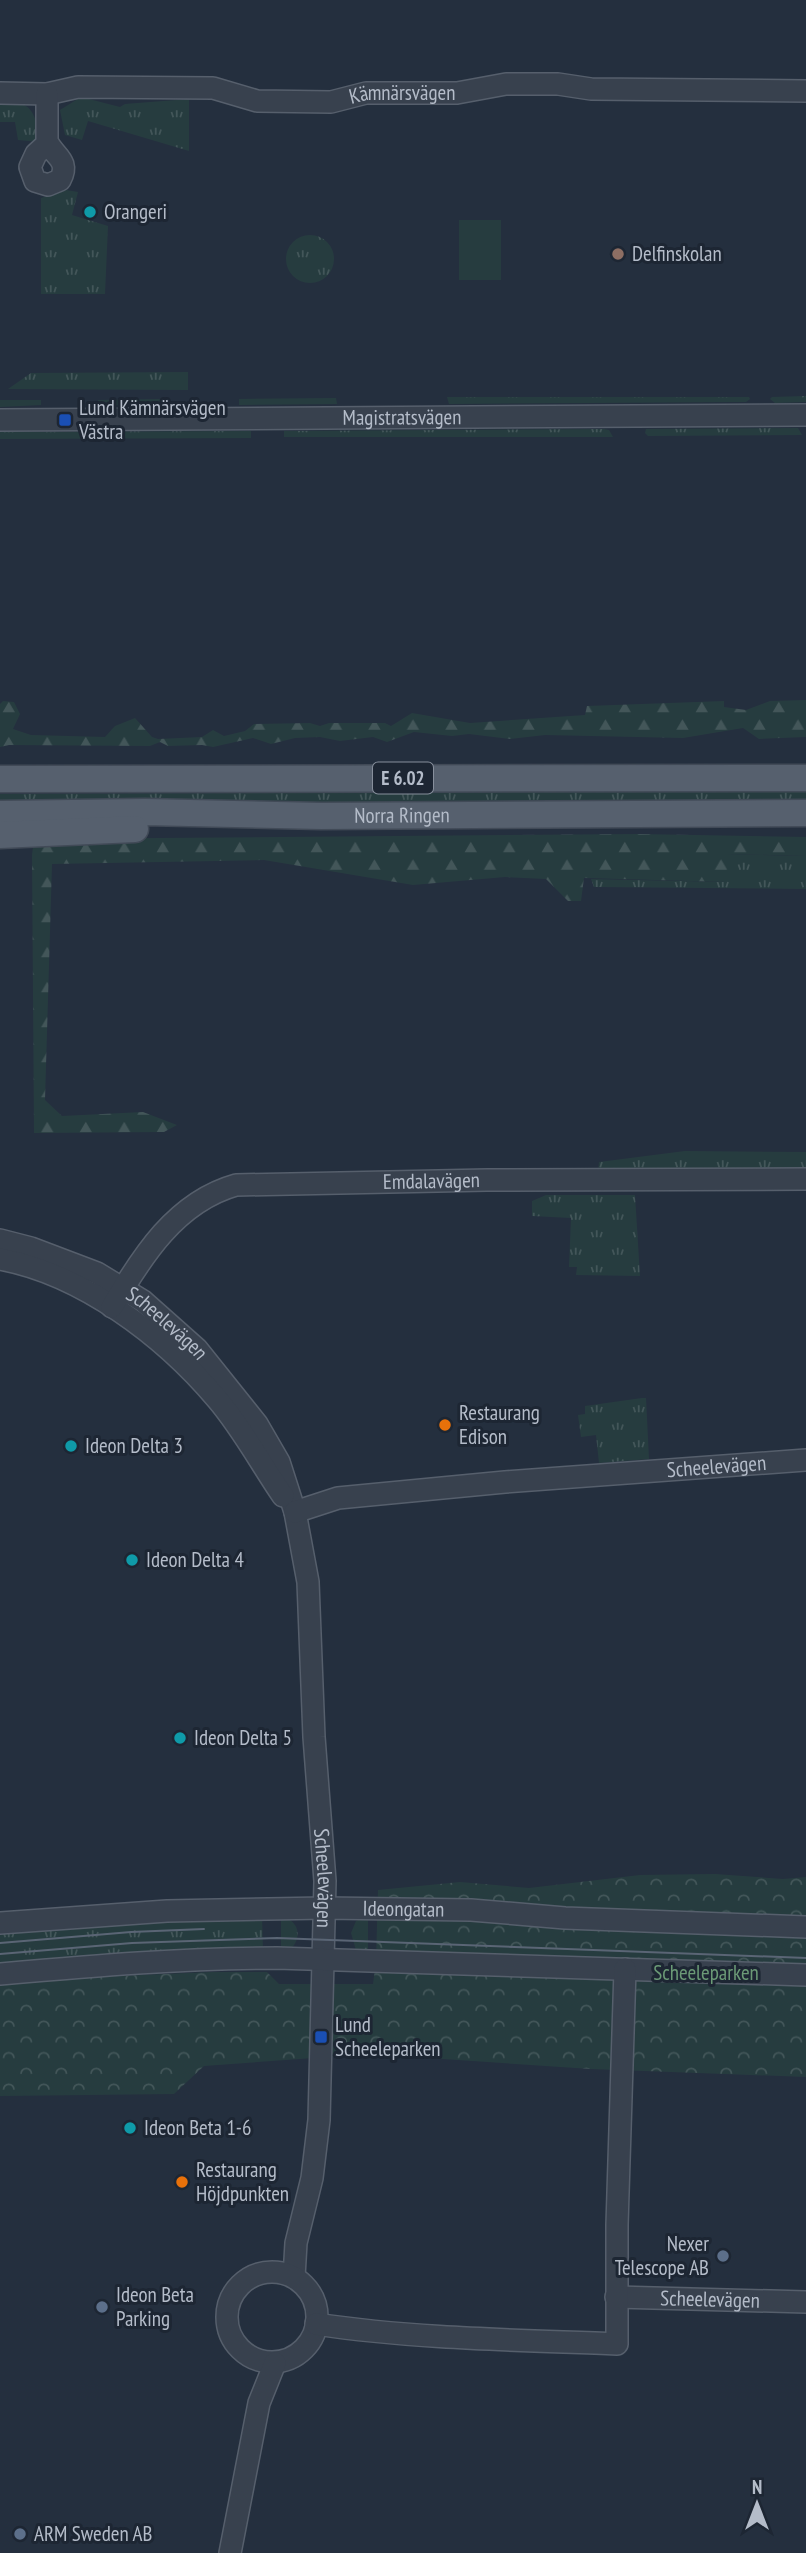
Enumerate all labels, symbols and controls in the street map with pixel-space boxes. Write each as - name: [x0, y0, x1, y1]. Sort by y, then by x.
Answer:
- street label: Kämnärsvägen: [346, 79, 455, 110]
- place label: Orangeri: [104, 198, 167, 225]
- marker: Orangeri: [82, 204, 98, 220]
- place label: Delfinskolan: [632, 240, 722, 267]
- marker: Delfinskolan: [610, 246, 626, 262]
- place label: Lund Kämnärsvägen Västra: [78, 394, 226, 445]
- street label: Magistratsvägen: [342, 403, 462, 431]
- marker: Lund Kämnärsvägen Västra: [57, 412, 73, 428]
- road number: E 6.02: [373, 762, 433, 793]
- street label: Norra Ringen: [354, 801, 450, 829]
- street label: Emdalavägen: [383, 1166, 480, 1195]
- street label: Scheelevägen: [121, 1280, 214, 1365]
- place label: Restaurang Edison: [459, 1399, 540, 1450]
- marker: Restaurang Edison: [437, 1417, 453, 1433]
- place label: Ideon Delta 3: [85, 1432, 183, 1459]
- marker: Ideon Delta 3: [63, 1438, 79, 1454]
- street label: Scheelevägen: [666, 1449, 767, 1483]
- place label: Ideon Delta 4: [146, 1546, 244, 1573]
- marker: Ideon Delta 4: [124, 1552, 140, 1568]
- place label: Ideon Delta 5: [194, 1724, 292, 1751]
- marker: Ideon Delta 5: [172, 1730, 188, 1746]
- street label: Scheelevägen: [308, 1827, 339, 1928]
- street label: Ideongatan: [362, 1895, 445, 1923]
- park label: Scheeleparken: [653, 1959, 759, 1986]
- place label: Lund Scheeleparken: [335, 2011, 441, 2062]
- marker: Lund Scheeleparken: [313, 2029, 329, 2045]
- place label: Ideon Beta 1-6: [144, 2114, 251, 2141]
- marker: Ideon Beta 1-6: [122, 2120, 138, 2136]
- place label: Restaurang Höjdpunkten: [196, 2156, 289, 2207]
- marker: Restaurang Höjdpunkten: [174, 2174, 190, 2190]
- place label: Nexer Telescope AB: [615, 2230, 709, 2281]
- marker: Nexer Telescope AB: [715, 2248, 731, 2264]
- place label: Ideon Beta Parking: [116, 2281, 194, 2332]
- street label: Scheelevägen: [660, 2284, 760, 2314]
- marker: Ideon Beta Parking: [94, 2299, 110, 2315]
- north arrow: [722, 2469, 792, 2539]
- text: N: [752, 2475, 762, 2499]
- place label: ARM Sweden AB: [34, 2520, 152, 2547]
- marker: ARM Sweden AB: [12, 2526, 28, 2542]

